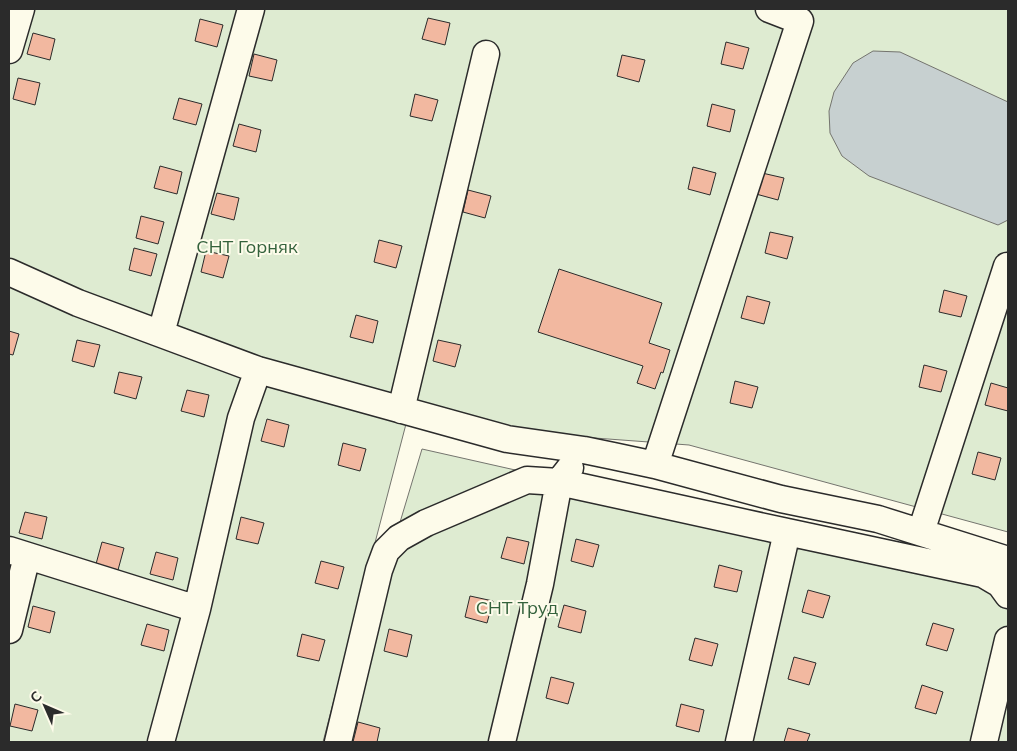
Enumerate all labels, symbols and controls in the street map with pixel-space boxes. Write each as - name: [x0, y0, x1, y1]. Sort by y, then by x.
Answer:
- park label: СНТ Горняк: [196, 235, 298, 258]
- park label: СНТ Труд: [476, 596, 558, 619]
- north arrow: [20, 681, 70, 731]
- text: С: [26, 687, 46, 707]

